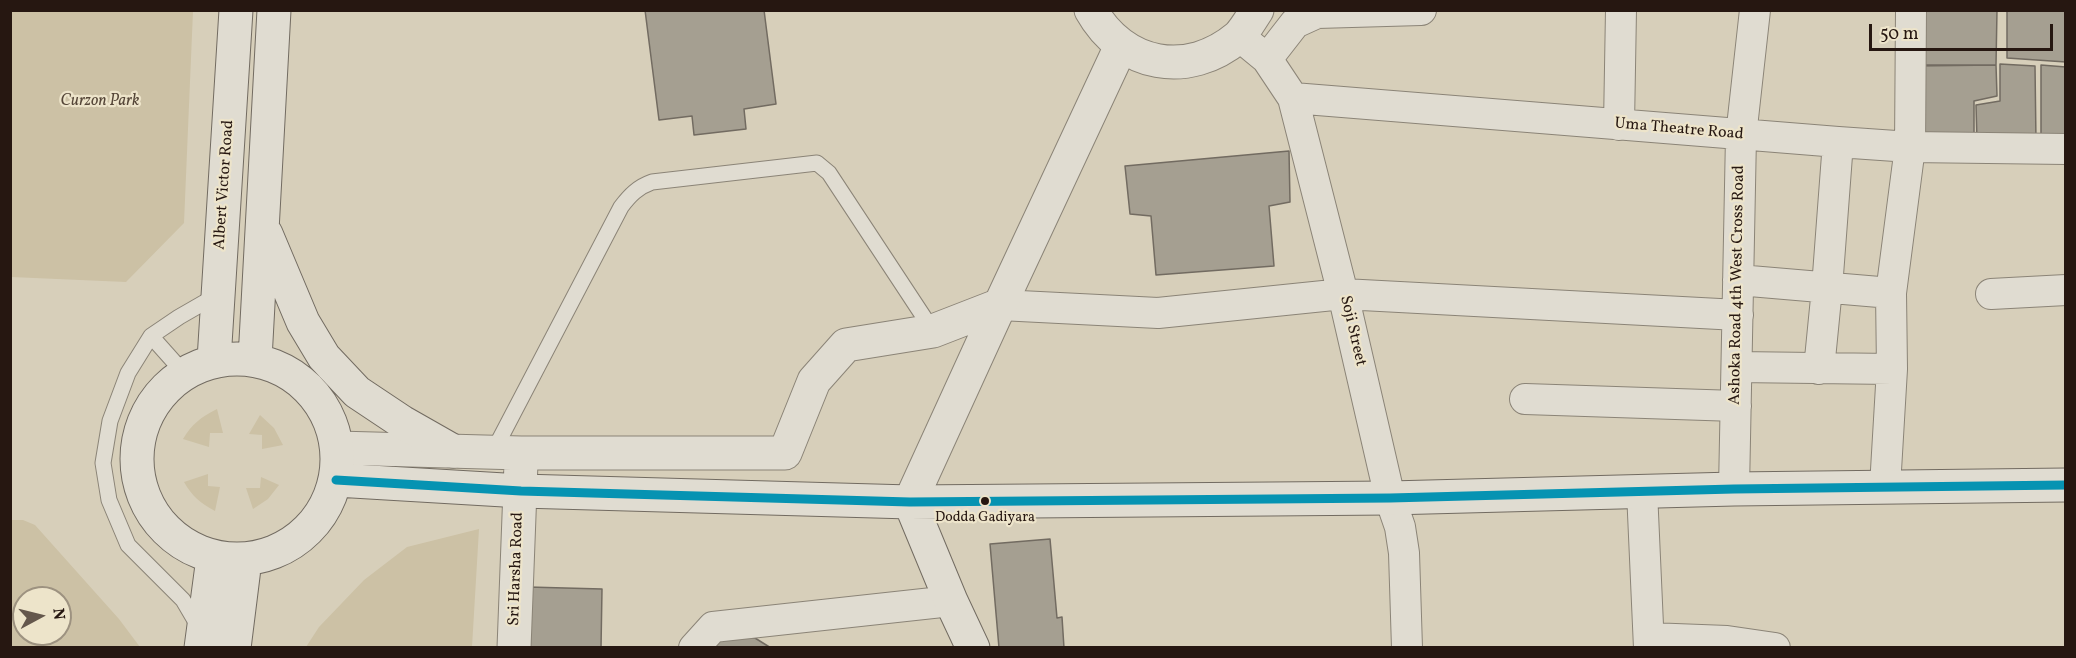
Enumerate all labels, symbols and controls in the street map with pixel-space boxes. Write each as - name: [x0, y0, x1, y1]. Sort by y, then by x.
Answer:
- scale bar: [1872, 12, 2056, 50]
- text: 50 m: [1880, 22, 1919, 47]
- park label: Curzon Park: [61, 92, 139, 112]
- street label: Uma Theatre Road: [1614, 115, 1744, 145]
- street label: Albert Victor Road: [211, 119, 239, 251]
- street label: Ashoka Road 4th West Cross Road: [1726, 165, 1750, 405]
- street label: Soji Street: [1335, 294, 1369, 368]
- marker: Dodda Gadiyara: [979, 495, 991, 507]
- place label: Dodda Gadiyara: [935, 510, 1035, 526]
- street label: Sri Harsha Road: [505, 512, 529, 626]
- north arrow: [12, 586, 72, 646]
- text: N: [46, 607, 70, 621]

